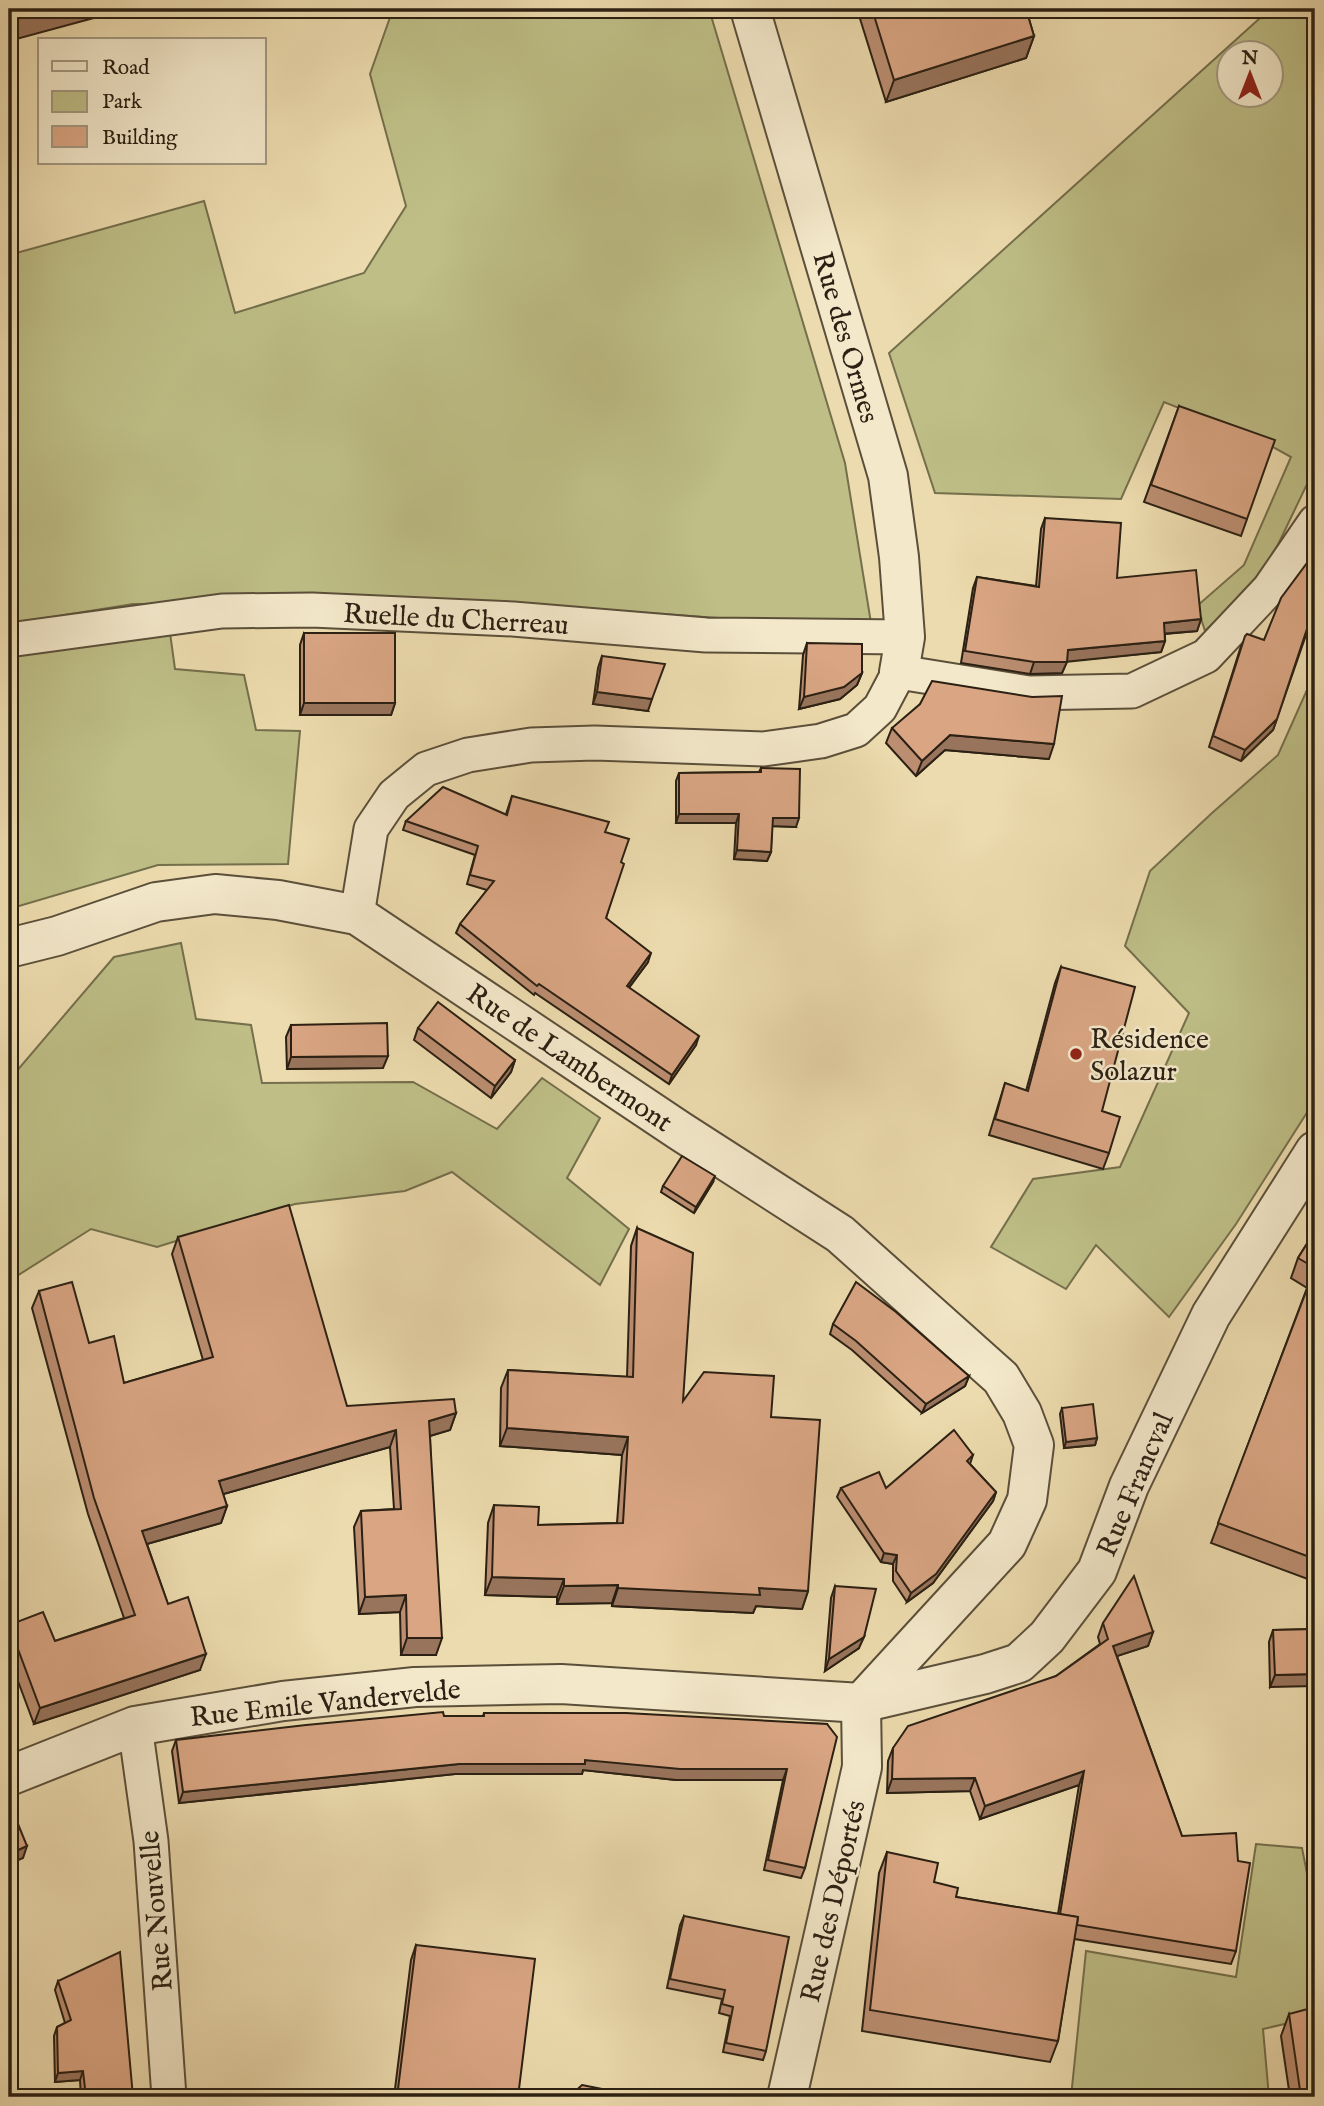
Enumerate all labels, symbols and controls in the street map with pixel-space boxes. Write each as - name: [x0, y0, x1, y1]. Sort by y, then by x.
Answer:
- legend: [38, 38, 266, 164]
- north arrow: [1216, 38, 1286, 108]
- text: N: [1241, 47, 1259, 71]
- text: Road: [102, 55, 150, 82]
- text: Park: [102, 89, 143, 116]
- text: Building: [102, 125, 178, 152]
- street label: Rue des Ormes: [804, 248, 886, 427]
- street label: Ruelle du Cherreau: [342, 597, 570, 644]
- street label: Rue de Lambermont: [459, 977, 679, 1141]
- place label: Résidence Solazur: [1090, 1023, 1209, 1090]
- marker: Résidence Solazur: [1068, 1046, 1084, 1062]
- street label: Rue Francval: [1090, 1407, 1183, 1562]
- street label: Rue Emile Vandervelde: [188, 1673, 462, 1736]
- street label: Rue des Déportés: [794, 1797, 875, 2006]
- street label: Rue Nouvelle: [133, 1829, 182, 1992]

